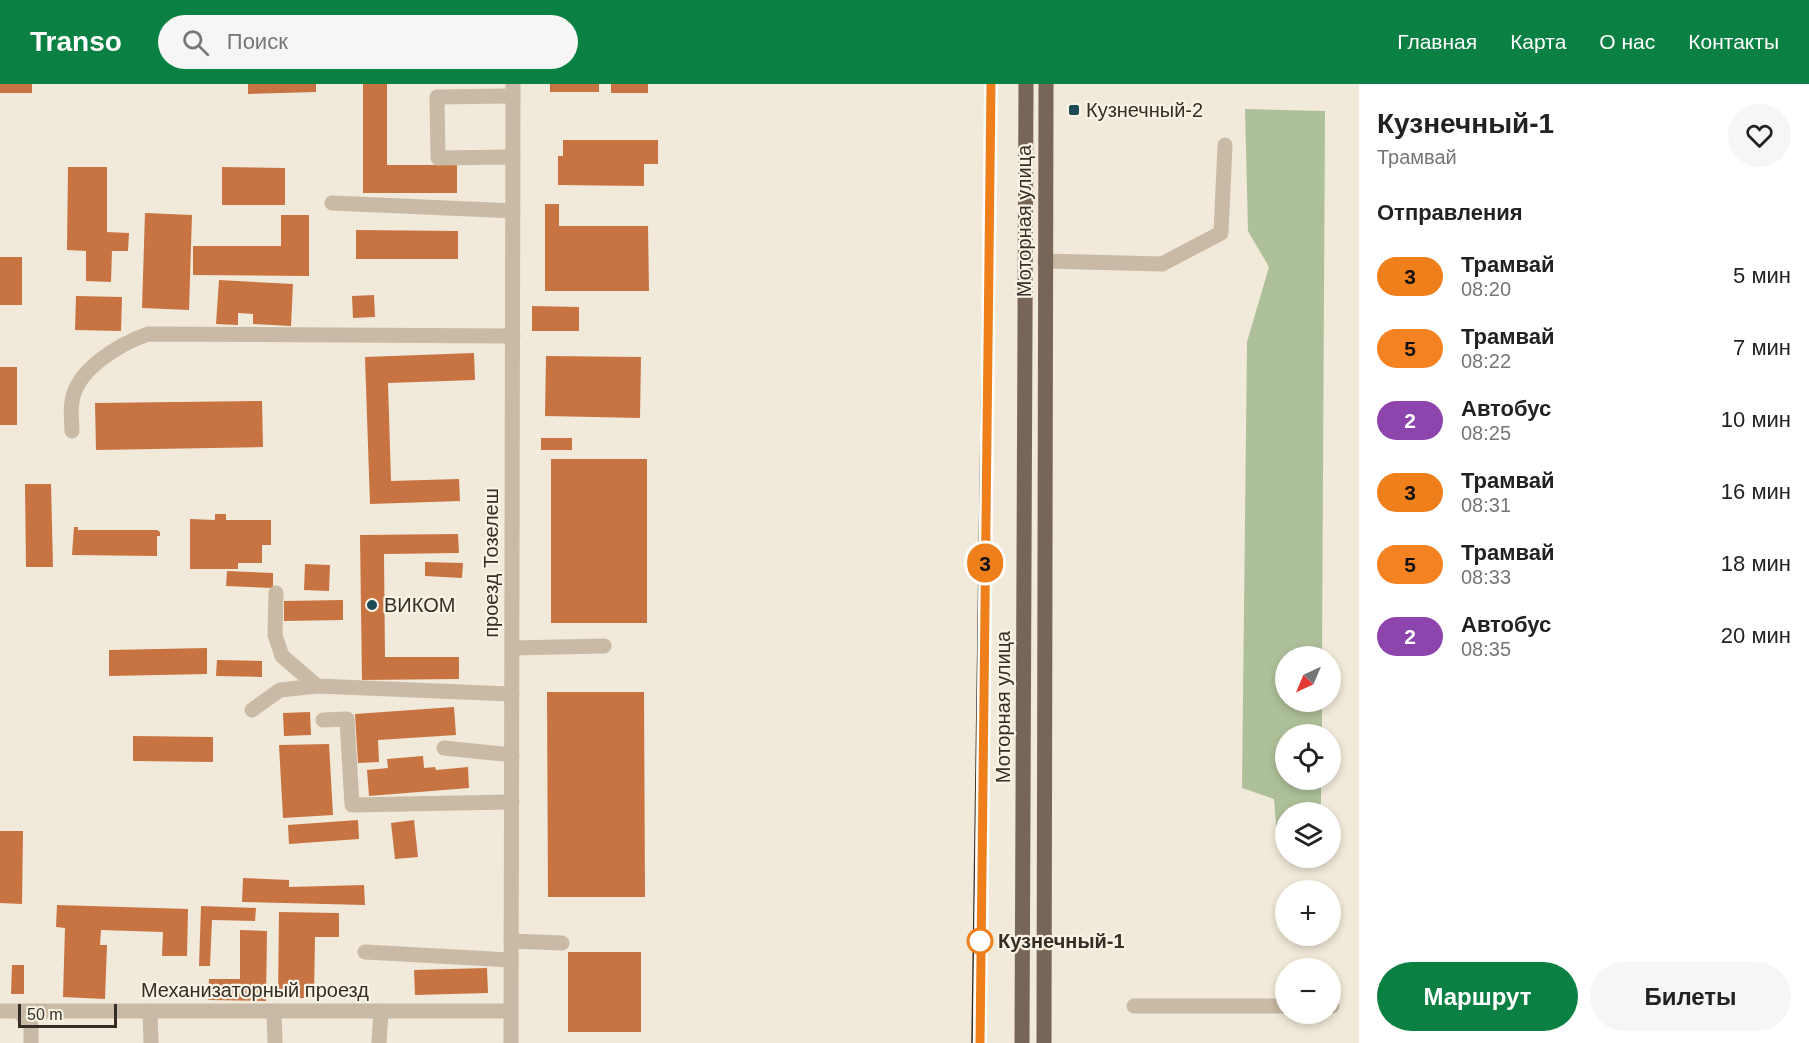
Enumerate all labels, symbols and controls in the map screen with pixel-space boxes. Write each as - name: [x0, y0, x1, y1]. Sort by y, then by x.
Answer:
- search box: [158, 15, 578, 69]
- text: Transo: [30, 26, 122, 57]
- icon: search: [179, 26, 212, 59]
- text: Поиск: [227, 29, 288, 54]
- text: Главная: [1397, 30, 1477, 53]
- text: Карта: [1510, 30, 1566, 53]
- text: О нас: [1599, 30, 1655, 53]
- text: Контакты: [1688, 30, 1779, 53]
- place label: Кузнечный-2: [1086, 99, 1203, 121]
- marker: Кузнечный-2: [1067, 103, 1081, 117]
- button: heart: [1728, 104, 1791, 167]
- text: Кузнечный-1: [1377, 108, 1554, 139]
- street label: Моторная улица: [1013, 144, 1035, 297]
- text: Трамвай: [1377, 146, 1457, 168]
- text: Отправления: [1377, 200, 1523, 225]
- text: Трамвай: [1461, 252, 1555, 277]
- text: 5 мин: [1733, 263, 1791, 288]
- text: 3: [1404, 265, 1416, 288]
- text: 08:20: [1461, 278, 1511, 300]
- text: Трамвай: [1461, 324, 1555, 349]
- text: 7 мин: [1733, 335, 1791, 360]
- text: 5: [1404, 337, 1416, 360]
- text: 08:22: [1461, 350, 1511, 372]
- text: Автобус: [1461, 396, 1551, 421]
- text: 10 мин: [1721, 407, 1791, 432]
- text: 2: [1404, 409, 1416, 432]
- text: 08:25: [1461, 422, 1511, 444]
- text: Трамвай: [1461, 468, 1555, 493]
- text: 16 мин: [1721, 479, 1791, 504]
- text: 3: [1404, 481, 1416, 504]
- street label: проезд Тозелеш: [480, 488, 502, 638]
- text: 08:31: [1461, 494, 1511, 516]
- text: Трамвай: [1461, 540, 1555, 565]
- line badge: 3: [966, 544, 1004, 582]
- text: 18 мин: [1721, 551, 1791, 576]
- text: 3: [979, 552, 991, 575]
- text: 5: [1404, 553, 1416, 576]
- text: 08:33: [1461, 566, 1511, 588]
- place label: ВИКОМ: [384, 594, 455, 616]
- marker: ВИКОМ: [365, 598, 379, 612]
- text: Автобус: [1461, 612, 1551, 637]
- text: 20 мин: [1721, 623, 1791, 648]
- text: 2: [1404, 625, 1416, 648]
- street label: Моторная улица: [992, 630, 1014, 783]
- text: 08:35: [1461, 638, 1511, 660]
- north arrow: [1275, 646, 1341, 712]
- map controls: [1275, 646, 1341, 1024]
- button: locate: [1275, 724, 1341, 790]
- button: layers: [1275, 802, 1341, 868]
- button: +: [1275, 880, 1341, 946]
- marker: Кузнечный-1: [967, 928, 993, 954]
- place label: Кузнечный-1: [998, 930, 1125, 952]
- button: −: [1275, 958, 1341, 1024]
- button: Маршрут: [1377, 962, 1578, 1031]
- button: Билеты: [1590, 962, 1791, 1031]
- street label: Механизаторный проезд: [141, 979, 369, 1001]
- scale bar: [18, 1001, 117, 1028]
- text: 50 m: [27, 1006, 63, 1023]

